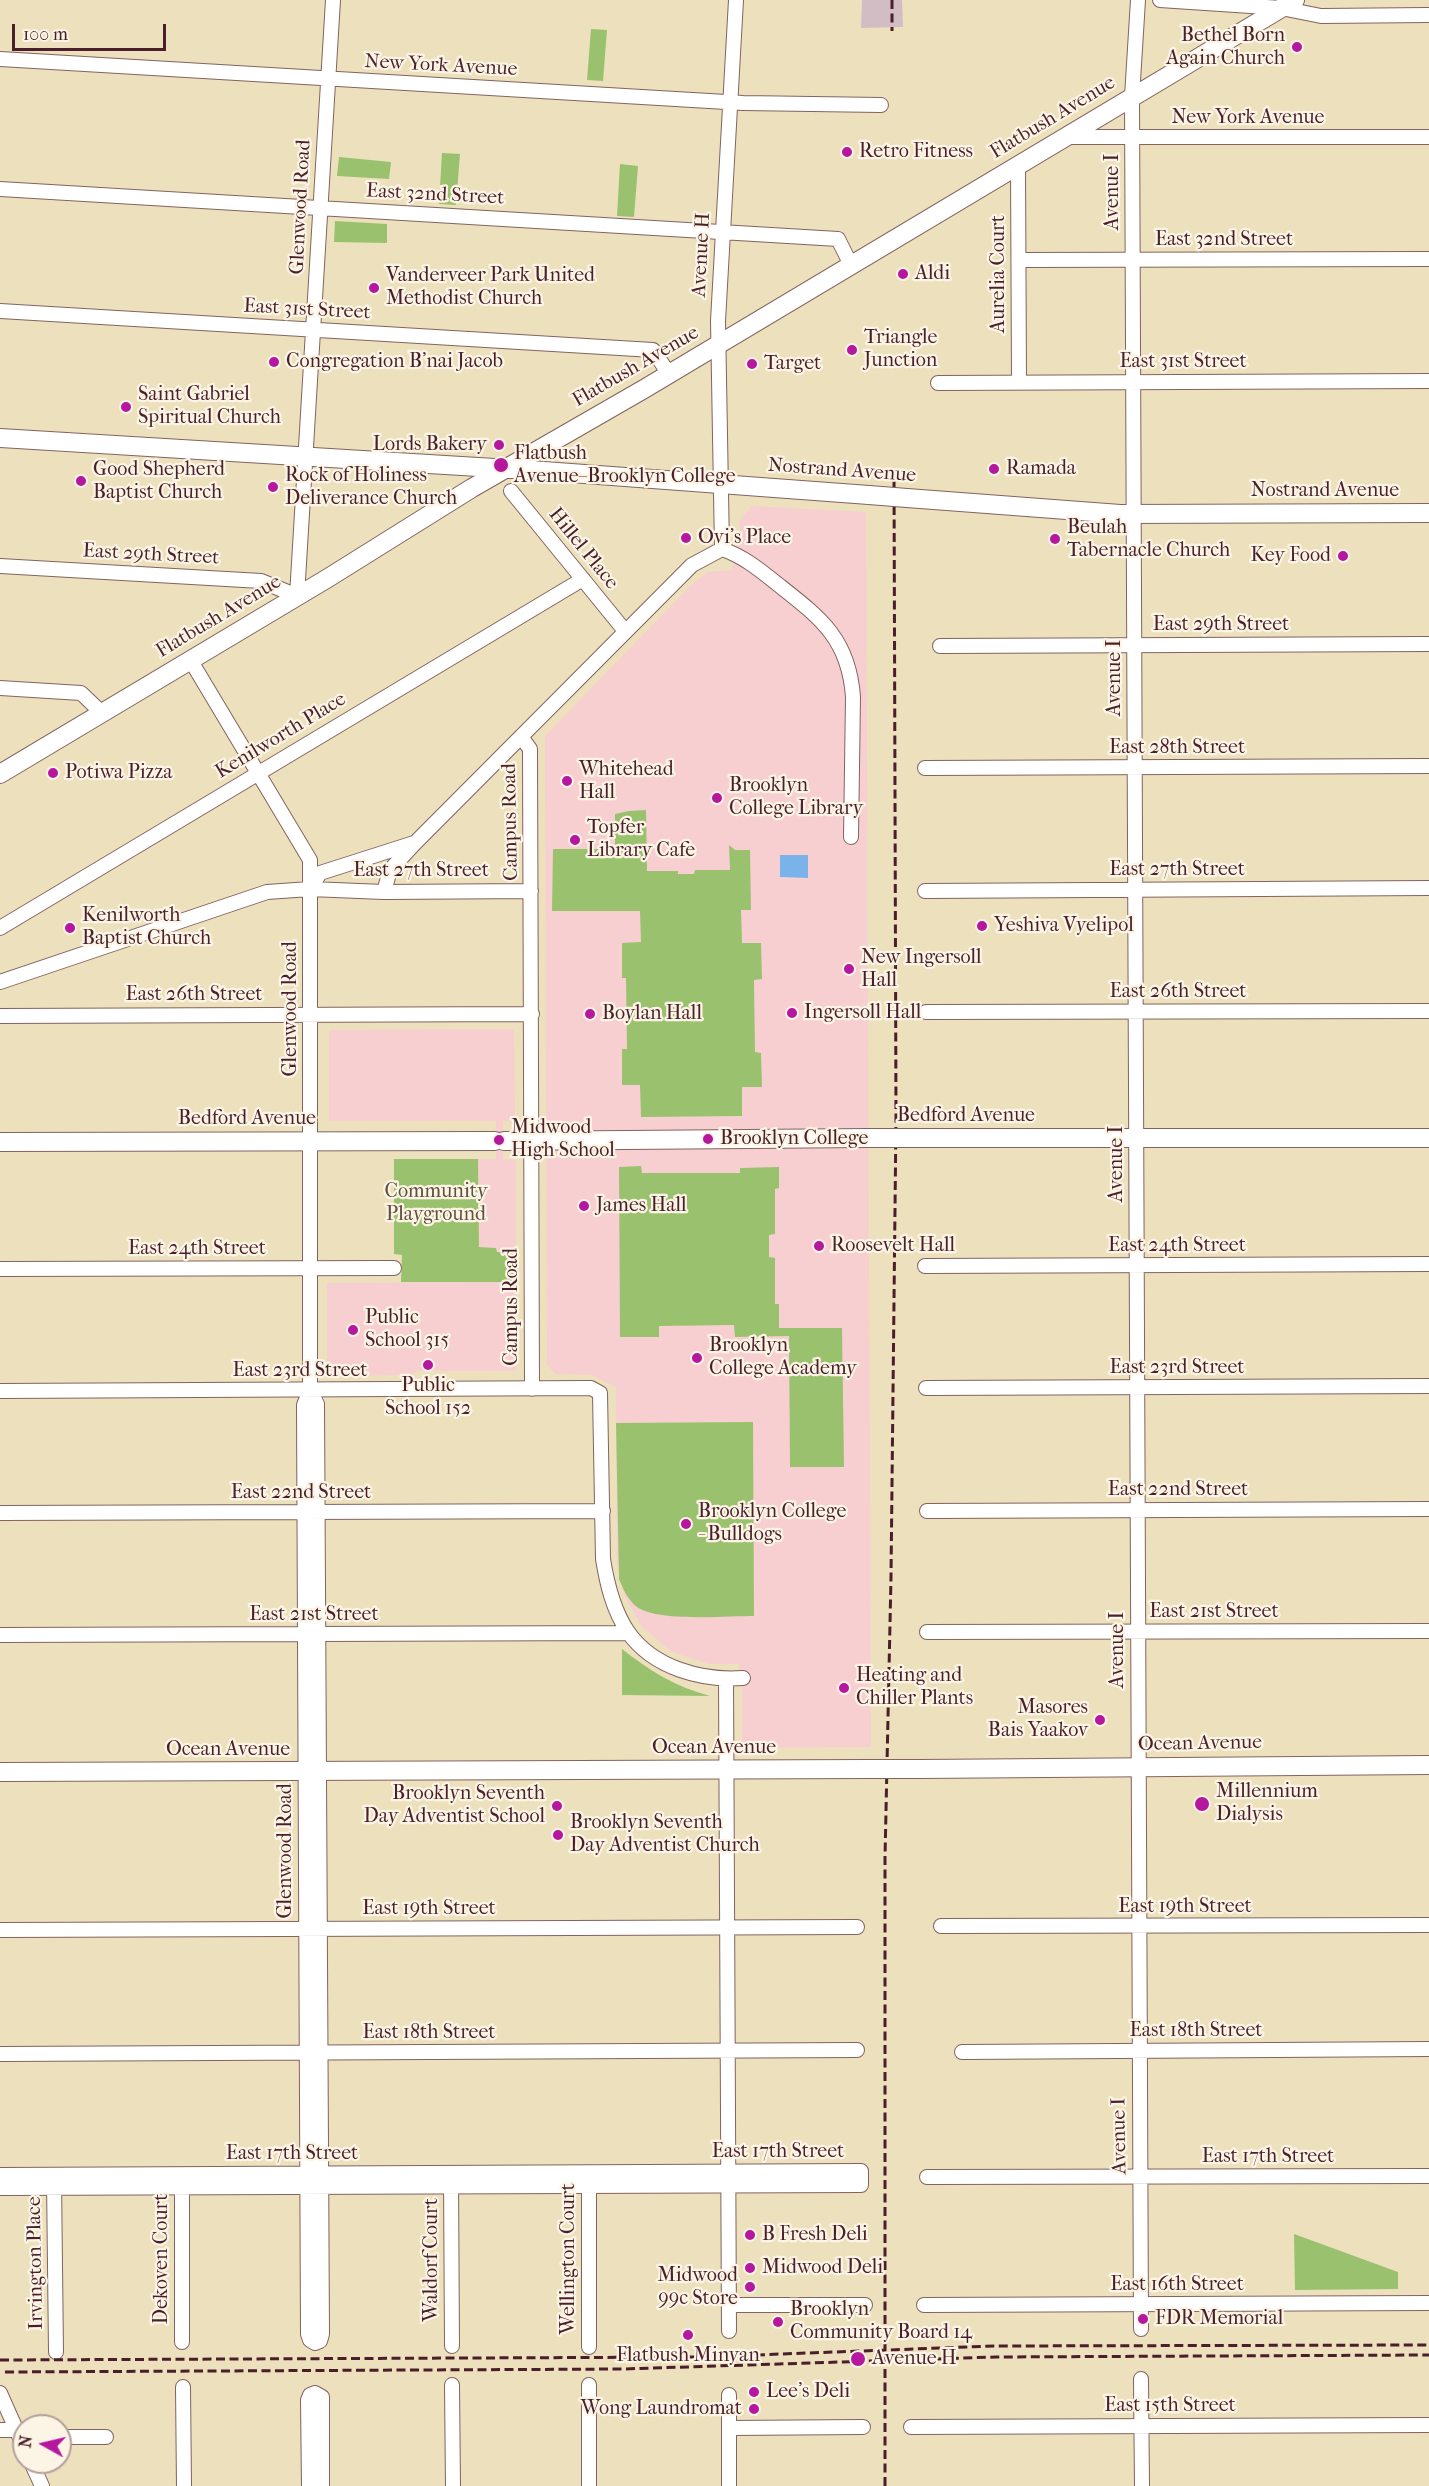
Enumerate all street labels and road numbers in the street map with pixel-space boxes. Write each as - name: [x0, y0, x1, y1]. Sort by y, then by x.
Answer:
- street label: New York Avenue: [364, 50, 518, 82]
- street label: Flatbush Avenue: [986, 71, 1120, 165]
- street label: New York Avenue: [1172, 106, 1324, 130]
- street label: Glenwood Road: [285, 139, 317, 275]
- street label: Avenue I: [1101, 154, 1125, 230]
- street label: East 32nd Street: [365, 179, 505, 211]
- street label: Avenue H: [688, 212, 716, 298]
- street label: Aurelia Court: [987, 215, 1011, 333]
- street label: East 32nd Street: [1155, 228, 1293, 252]
- street label: East 31st Street: [243, 295, 371, 325]
- street label: Flatbush Avenue: [569, 321, 703, 413]
- street label: East 31st Street: [1119, 350, 1247, 374]
- street label: Nostrand Avenue: [767, 454, 917, 488]
- street label: Nostrand Avenue: [1251, 479, 1399, 503]
- street label: Hillel Place: [543, 503, 623, 595]
- street label: East 29th Street: [82, 539, 220, 571]
- street label: Flatbush Avenue: [152, 570, 286, 664]
- street label: East 29th Street: [1153, 613, 1289, 637]
- street label: Avenue I: [1103, 640, 1127, 716]
- street label: Kenilworth Place: [211, 688, 351, 784]
- street label: East 28th Street: [1109, 736, 1245, 760]
- street label: Campus Road: [498, 763, 524, 881]
- street label: East 27th Street: [1109, 858, 1245, 882]
- street label: East 27th Street: [353, 859, 489, 883]
- street label: Glenwood Road: [279, 941, 303, 1077]
- street label: East 26th Street: [1110, 980, 1246, 1004]
- street label: East 26th Street: [126, 983, 262, 1007]
- street label: Bedford Avenue: [897, 1104, 1035, 1128]
- street label: Bedford Avenue: [178, 1107, 316, 1131]
- street label: Avenue I: [1105, 1126, 1129, 1202]
- street label: East 24th Street: [1108, 1234, 1246, 1258]
- street label: East 24th Street: [128, 1237, 266, 1261]
- street label: Campus Road: [500, 1248, 524, 1366]
- street label: East 23rd Street: [1110, 1356, 1244, 1380]
- street label: East 23rd Street: [233, 1359, 367, 1383]
- street label: East 22nd Street: [1108, 1478, 1248, 1502]
- street label: East 22nd Street: [231, 1481, 371, 1505]
- street label: East 21st Street: [1149, 1600, 1279, 1624]
- street label: East 21st Street: [249, 1603, 379, 1627]
- street label: Avenue I: [1106, 1612, 1130, 1688]
- street label: Ocean Avenue: [1138, 1731, 1262, 1757]
- street label: Ocean Avenue: [652, 1736, 776, 1760]
- street label: Ocean Avenue: [166, 1738, 290, 1762]
- street label: Glenwood Road: [274, 1783, 298, 1919]
- street label: East 19th Street: [1118, 1895, 1252, 1919]
- street label: East 19th Street: [362, 1897, 496, 1921]
- street label: East 18th Street: [1130, 2019, 1262, 2043]
- street label: East 18th Street: [363, 2021, 495, 2045]
- street label: Avenue I: [1107, 2097, 1133, 2175]
- street label: East 17th Street: [712, 2140, 844, 2164]
- street label: East 17th Street: [226, 2142, 358, 2166]
- street label: East 17th Street: [1202, 2145, 1334, 2169]
- street label: Wellington Court: [557, 2183, 581, 2335]
- street label: Dekoven Court: [150, 2194, 174, 2324]
- street label: Irvington Place: [23, 2196, 49, 2330]
- street label: Waldorf Court: [420, 2198, 444, 2322]
- street label: East 16th Street: [1110, 2273, 1244, 2297]
- street label: East 15th Street: [1104, 2394, 1236, 2418]

